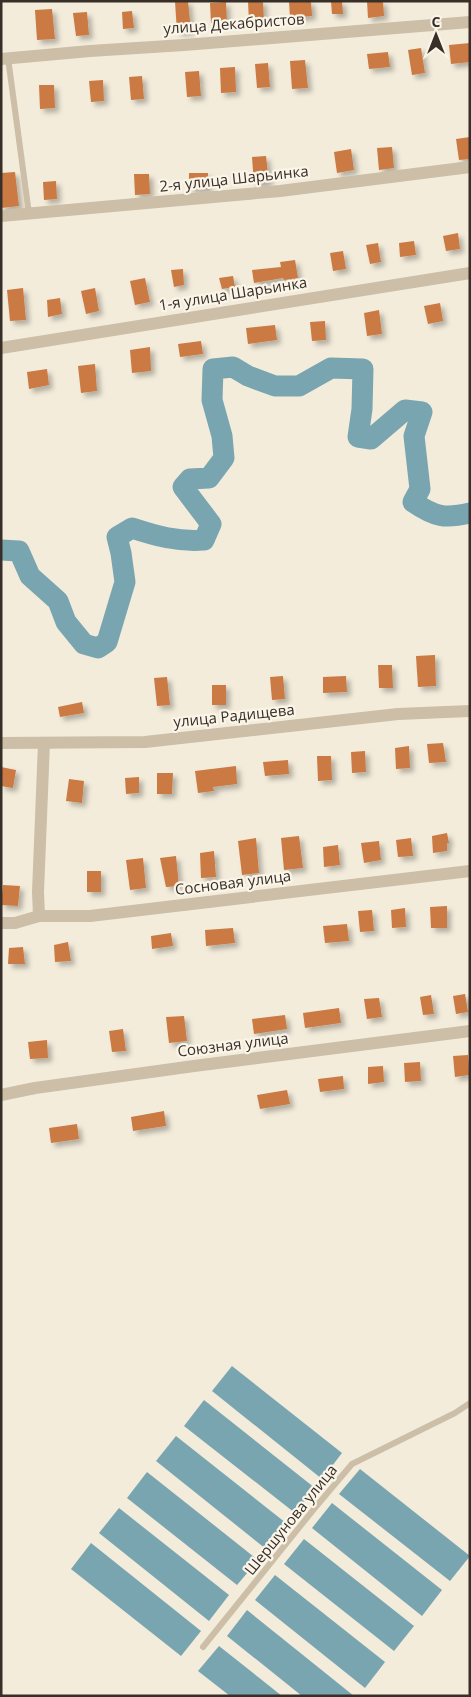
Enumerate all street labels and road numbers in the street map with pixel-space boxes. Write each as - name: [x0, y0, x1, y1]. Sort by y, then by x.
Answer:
- street label: улица Декабристов: [163, 8, 305, 38]
- street label: 2-я улица Шарьинка: [158, 160, 309, 196]
- street label: 1-я улица Шарьинка: [157, 271, 308, 315]
- street label: улица Радищева: [172, 699, 295, 731]
- street label: Сосновая улица: [174, 865, 292, 899]
- street label: Союзная улица: [176, 1027, 289, 1061]
- street label: Шершунова улица: [239, 1460, 341, 1579]

